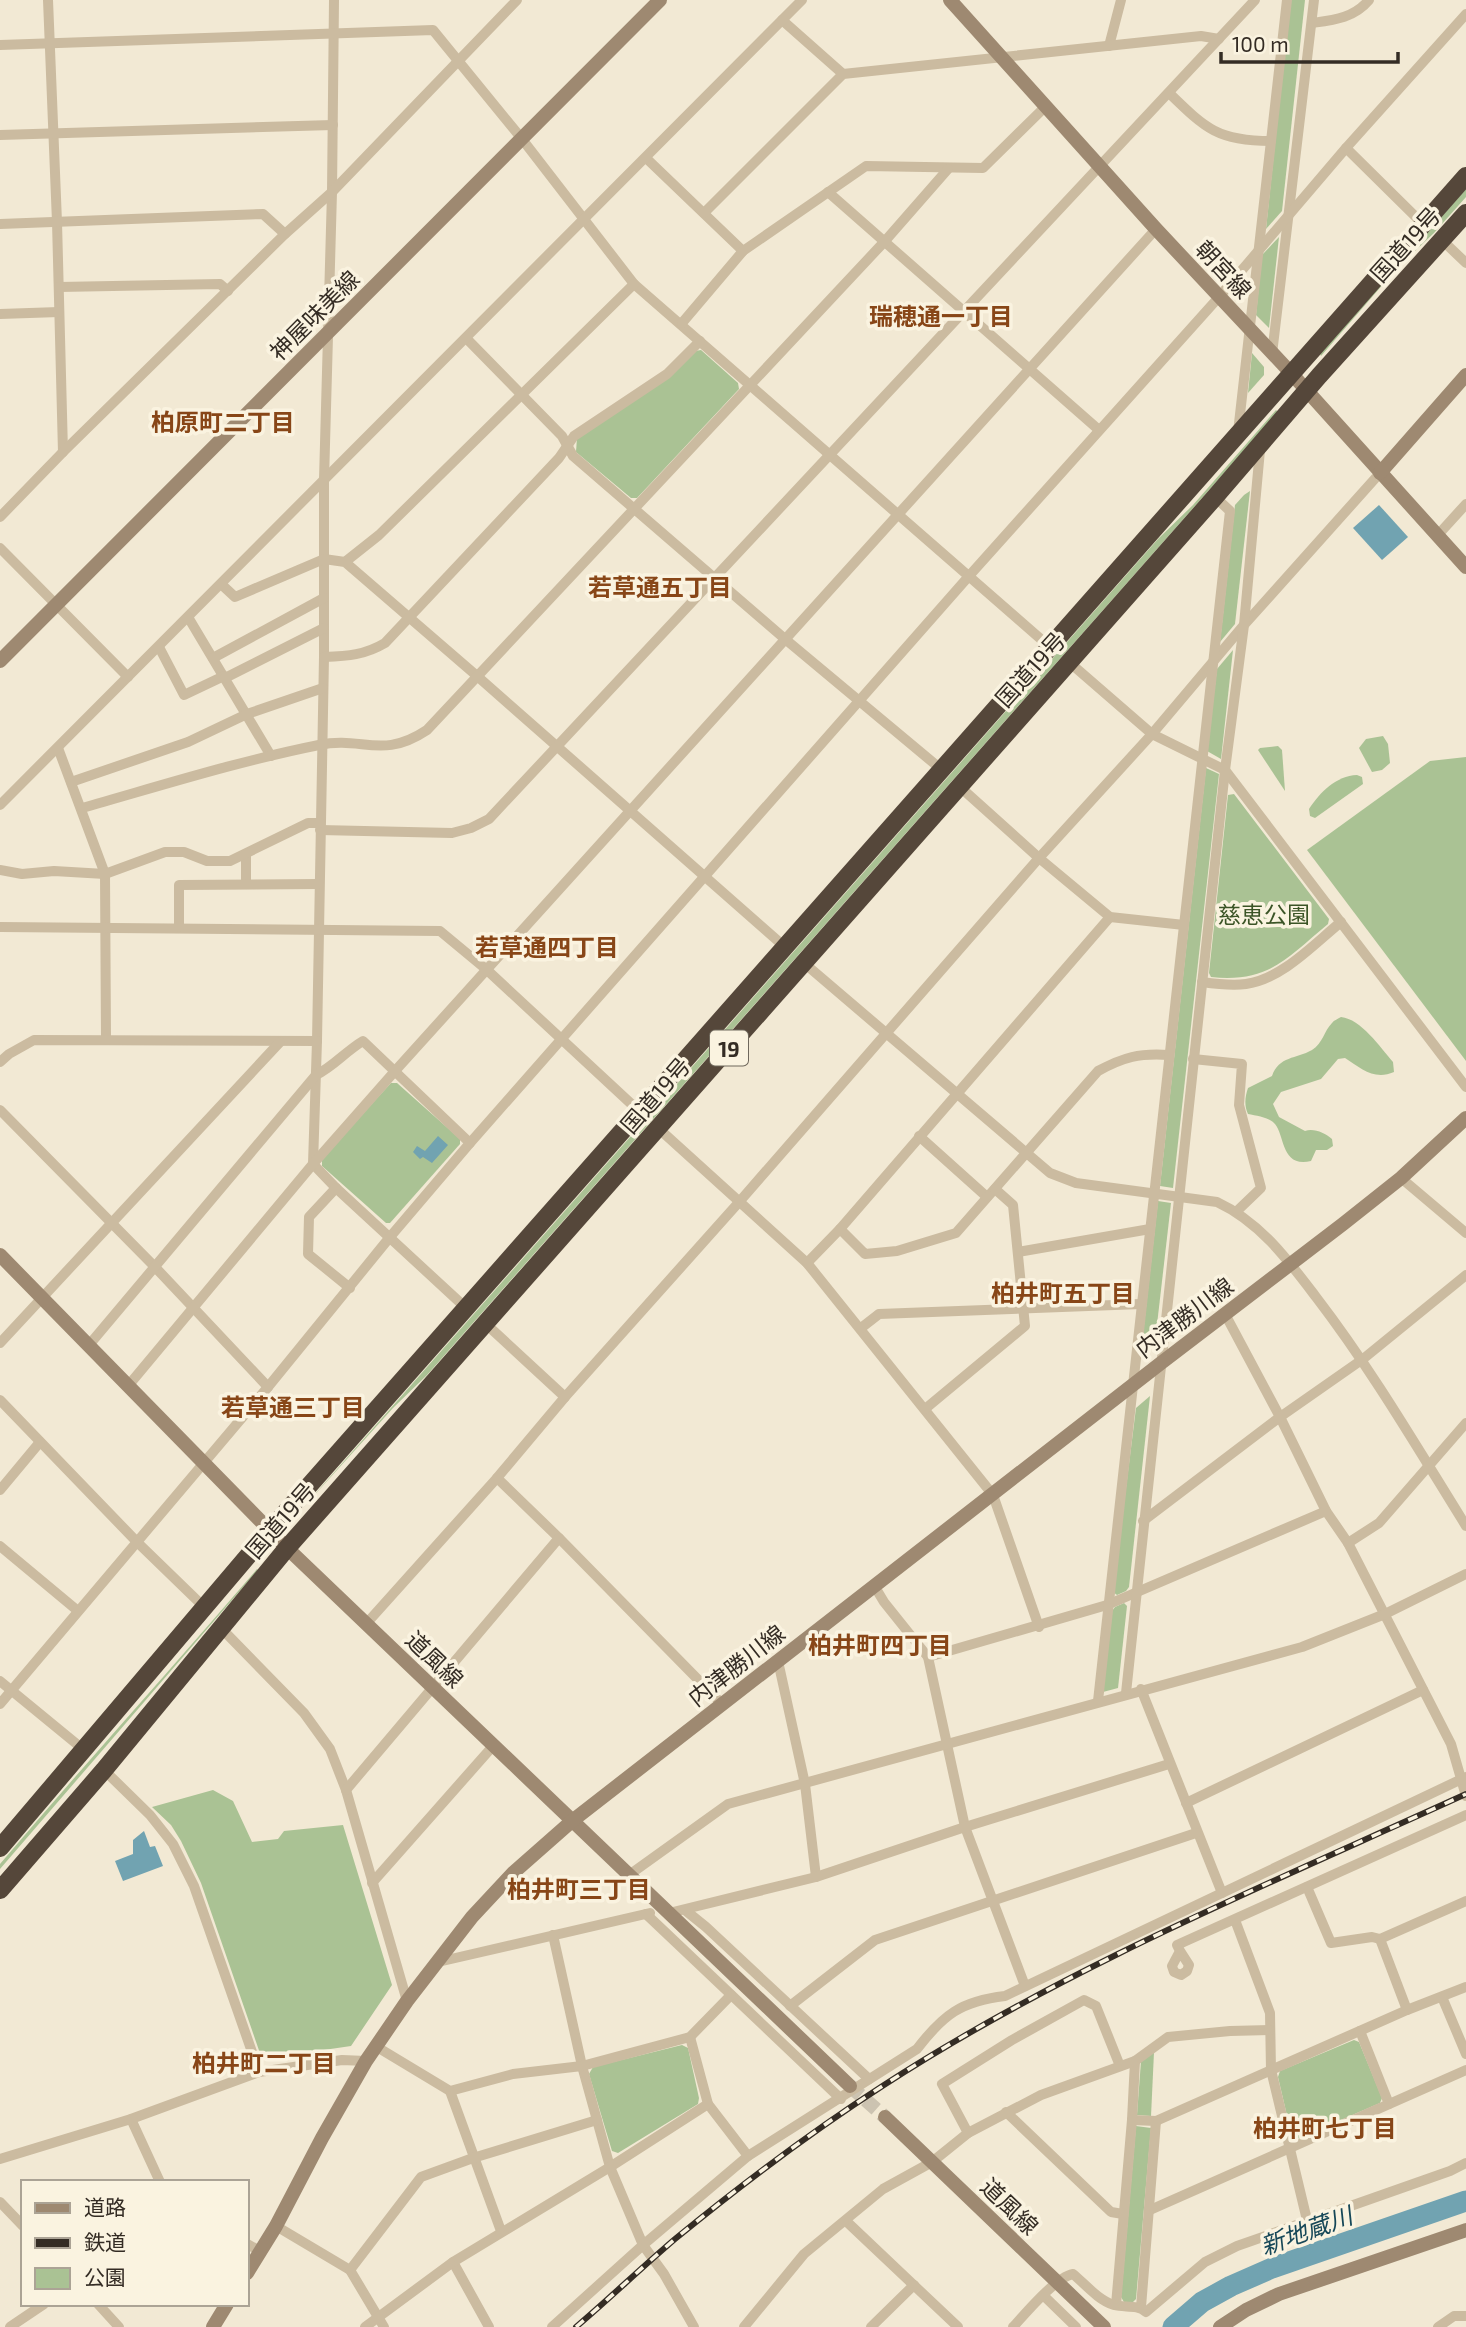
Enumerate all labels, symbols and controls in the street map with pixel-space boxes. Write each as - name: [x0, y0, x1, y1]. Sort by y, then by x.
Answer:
- scale bar: [1221, 21, 1398, 65]
- text: 100 m: [1232, 31, 1289, 56]
- street label: 国道19号: [1364, 201, 1446, 287]
- street label: 朝宮線: [1190, 234, 1258, 304]
- street label: 神屋味美線: [263, 264, 365, 366]
- district label: 瑞穂通一丁目: [869, 301, 1013, 330]
- district label: 柏原町二丁目: [151, 407, 295, 436]
- district label: 若草通五丁目: [588, 572, 732, 601]
- street label: 国道19号: [989, 626, 1071, 712]
- park label: 慈恵公園: [1218, 900, 1310, 928]
- district label: 若草通四丁目: [475, 932, 619, 961]
- road number: 19: [710, 1030, 748, 1066]
- street label: 国道19号: [614, 1051, 696, 1139]
- street label: 内津勝川線: [1130, 1271, 1238, 1363]
- district label: 柏井町五丁目: [991, 1278, 1135, 1307]
- district label: 若草通三丁目: [221, 1392, 365, 1421]
- street label: 国道19号: [239, 1476, 321, 1564]
- street label: 内津勝川線: [682, 1619, 790, 1711]
- street label: 道風線: [400, 1625, 470, 1693]
- district label: 柏井町四丁目: [808, 1630, 952, 1659]
- district label: 柏井町三丁目: [507, 1874, 651, 1903]
- district label: 柏井町二丁目: [192, 2048, 336, 2077]
- district label: 柏井町七丁目: [1253, 2113, 1397, 2142]
- street label: 道風線: [975, 2172, 1045, 2240]
- legend: [21, 2180, 248, 2306]
- text: 道路: [84, 2194, 126, 2219]
- water label: 新地蔵川: [1256, 2199, 1359, 2260]
- text: 鉄道: [84, 2229, 126, 2254]
- text: 公園: [84, 2264, 126, 2289]

